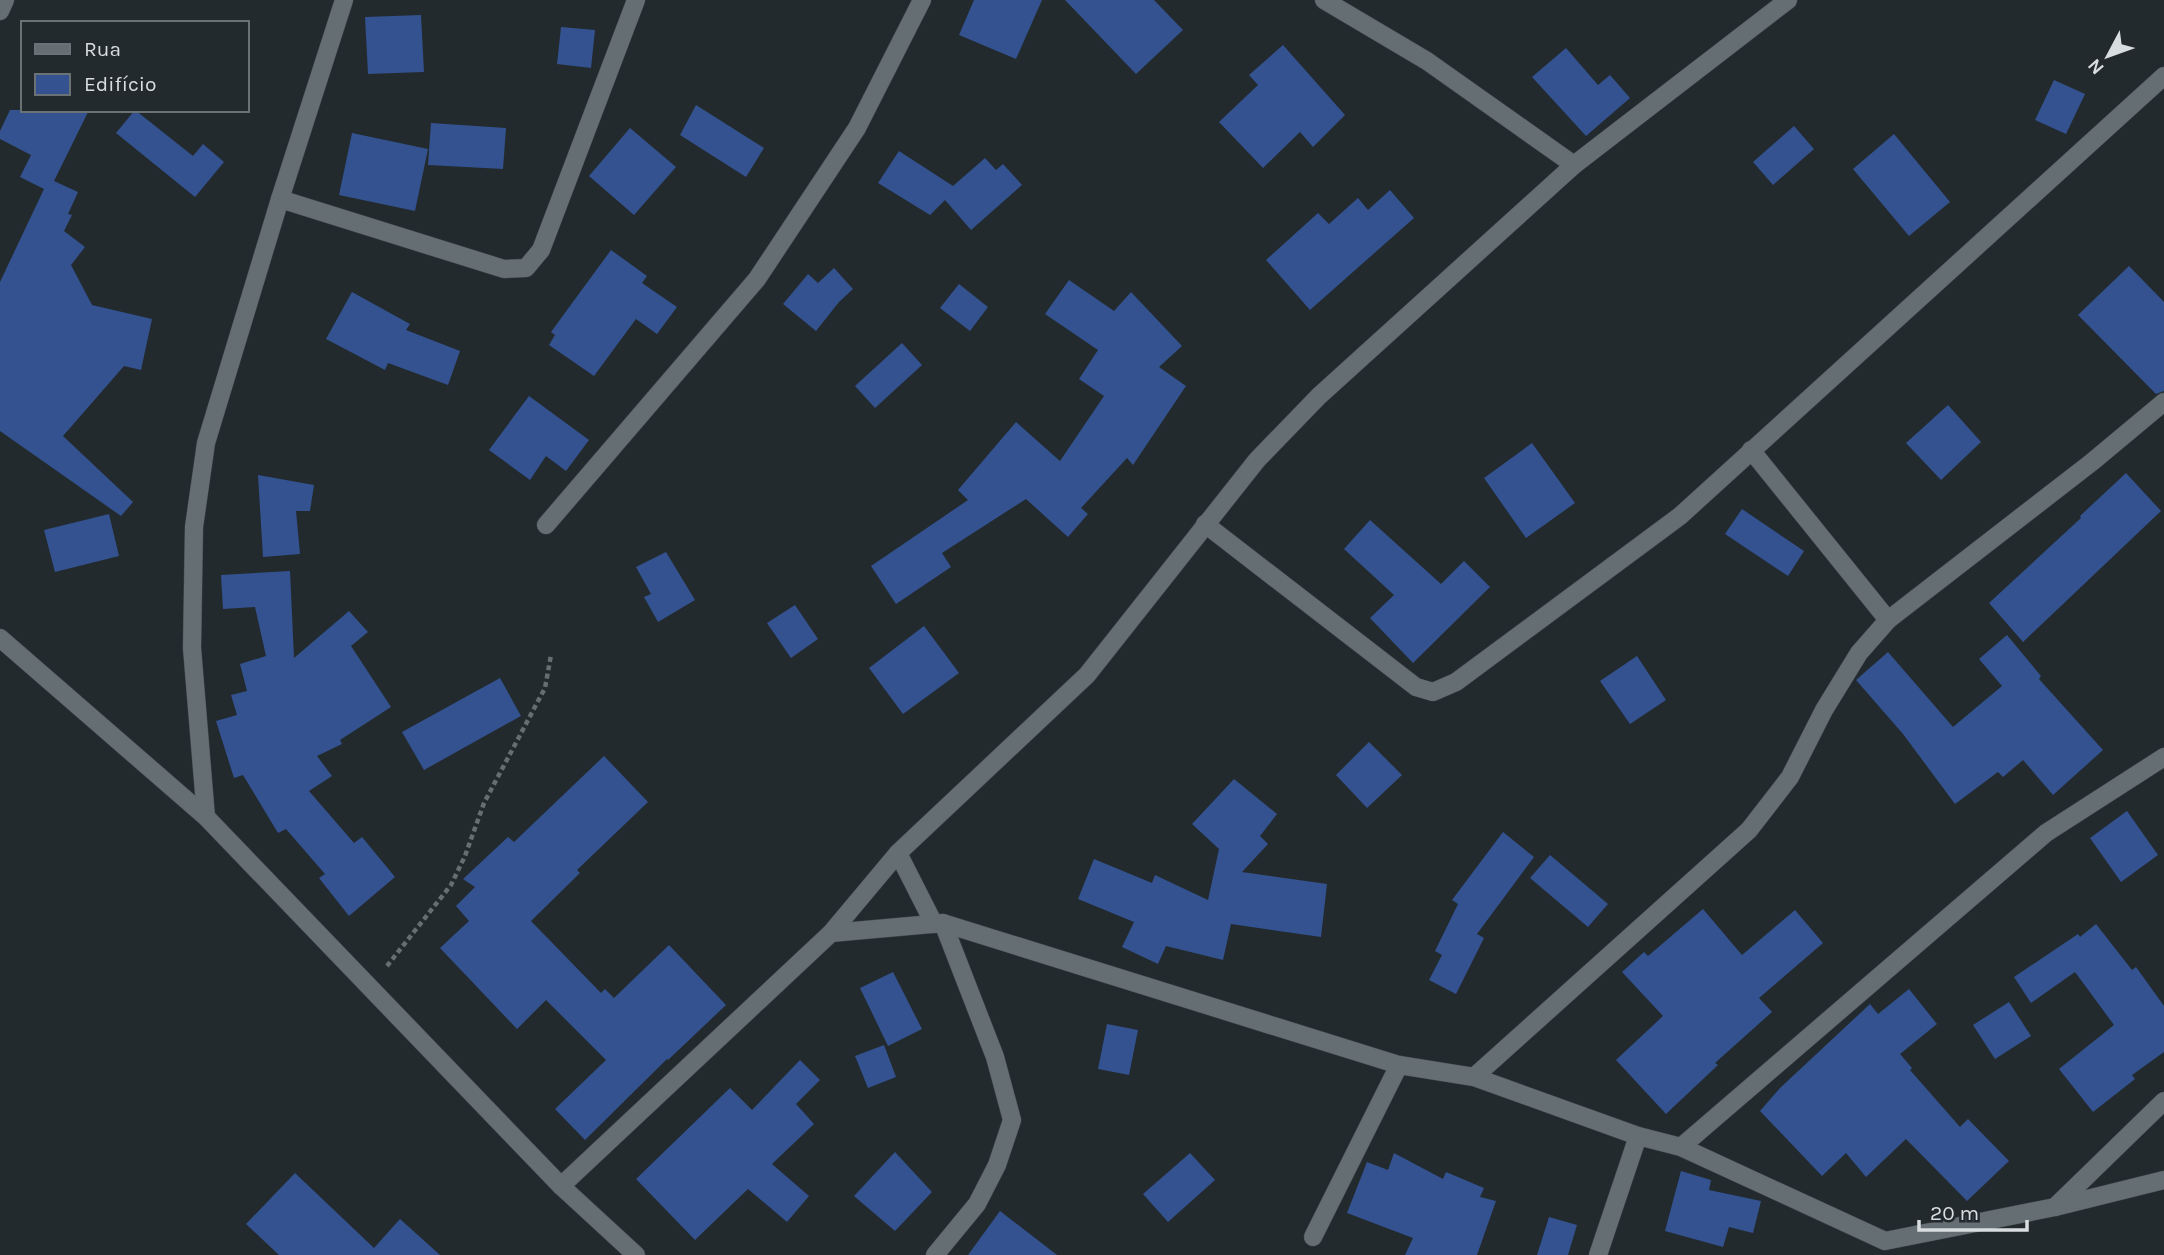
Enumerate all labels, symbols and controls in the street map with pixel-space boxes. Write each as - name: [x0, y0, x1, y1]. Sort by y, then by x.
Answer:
- legend: [21, 21, 248, 112]
- north arrow: [2073, 21, 2143, 91]
- text: Rua: [84, 37, 121, 61]
- text: N: [2083, 54, 2109, 79]
- text: Edifício: [84, 72, 157, 96]
- scale bar: [1919, 1188, 2028, 1232]
- text: 20 m: [1930, 1201, 1979, 1225]

